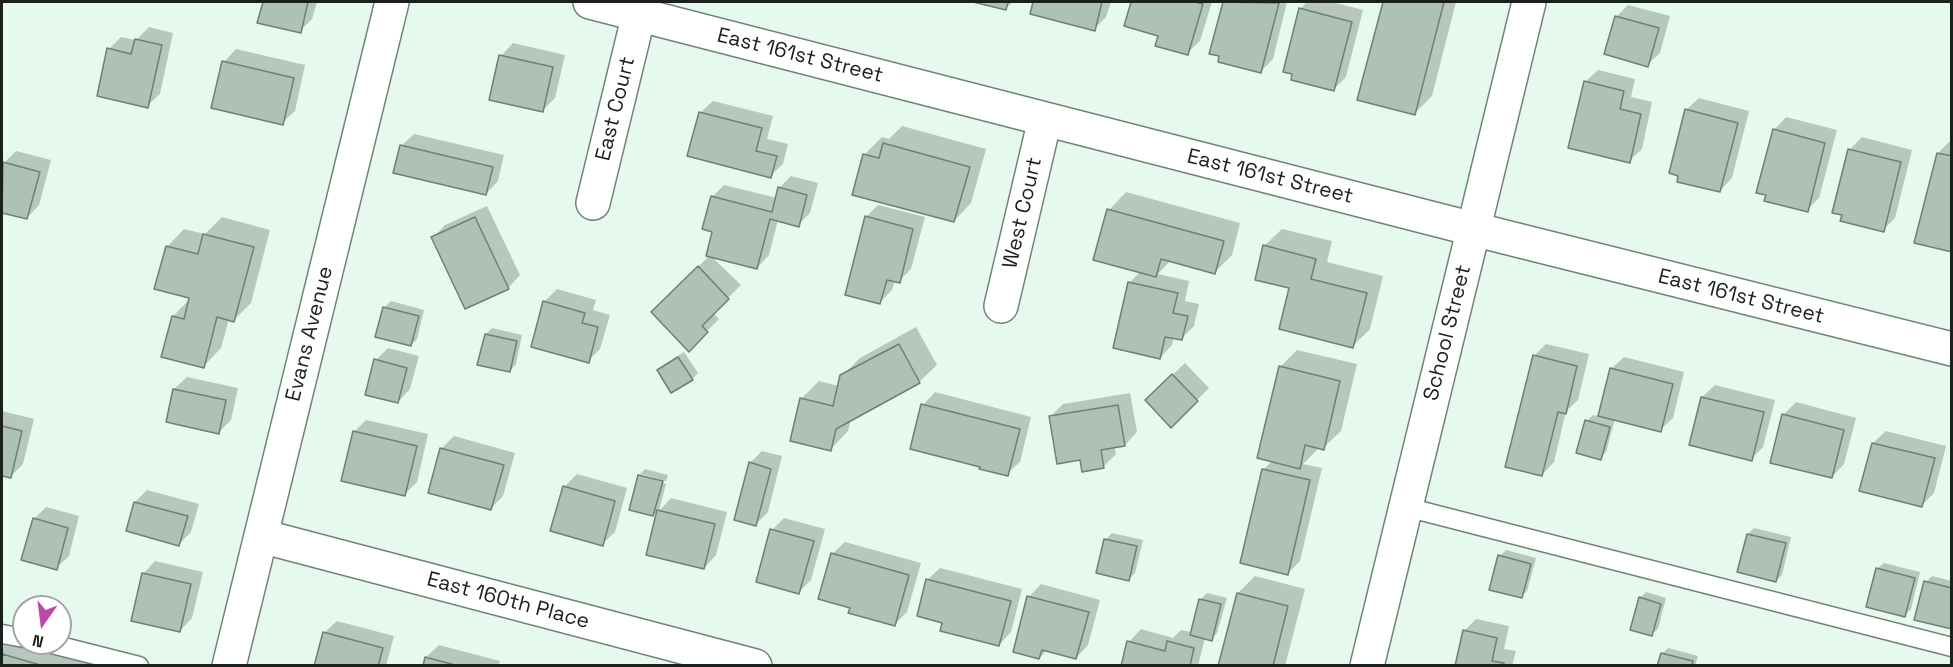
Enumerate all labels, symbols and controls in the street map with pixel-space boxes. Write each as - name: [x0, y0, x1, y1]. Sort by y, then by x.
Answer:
- street label: East 161st Street: [714, 23, 886, 89]
- street label: East Court: [591, 54, 641, 164]
- street label: East 161st Street: [1184, 144, 1356, 210]
- street label: West Court: [998, 155, 1048, 271]
- street label: School Street: [1419, 263, 1477, 403]
- street label: Evans Avenue: [281, 264, 339, 404]
- street label: East 161st Street: [1655, 264, 1827, 330]
- street label: East 160th Place: [424, 567, 592, 635]
- north arrow: [12, 595, 72, 655]
- text: N: [30, 630, 46, 652]

